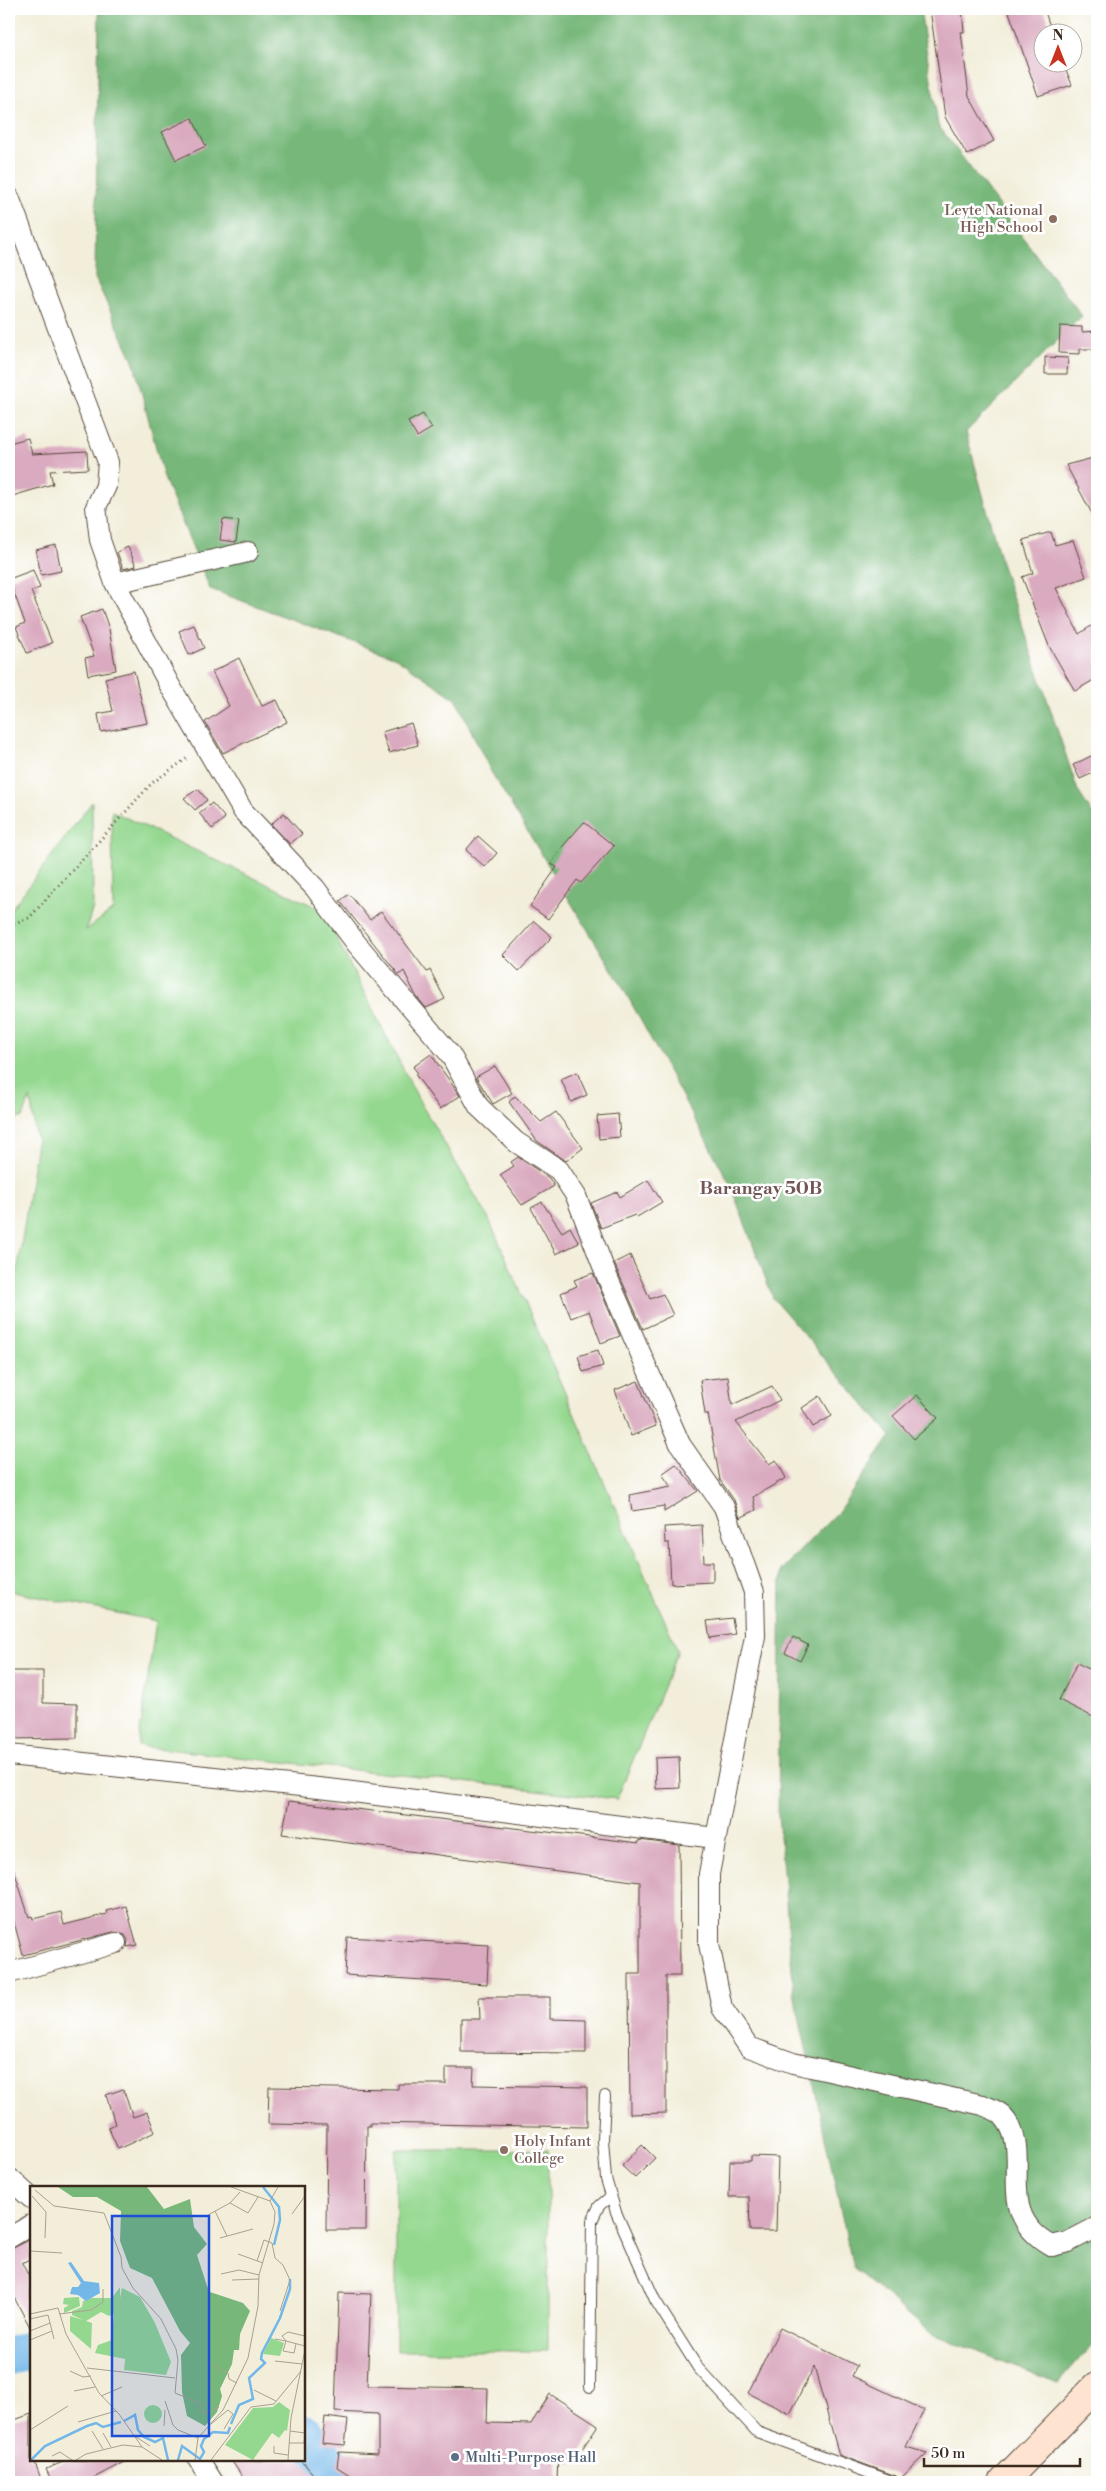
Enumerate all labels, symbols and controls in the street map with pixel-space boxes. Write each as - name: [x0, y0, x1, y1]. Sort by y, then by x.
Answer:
- north arrow: [1034, 22, 1084, 72]
- text: N: [1052, 27, 1064, 45]
- place label: Leyte National High School: [944, 201, 1044, 237]
- marker: Leyte National High School: [1047, 213, 1059, 225]
- district label: Barangay 50B: [700, 1177, 822, 1200]
- place label: Holy Infant College: [514, 2132, 592, 2168]
- marker: Holy Infant College: [498, 2144, 510, 2156]
- inset map: [30, 2186, 305, 2461]
- scale bar: [924, 2436, 1080, 2468]
- text: 50 m: [931, 2444, 965, 2463]
- place label: Multi-Purpose Hall: [465, 2448, 597, 2467]
- marker: Multi-Purpose Hall: [449, 2451, 461, 2463]

